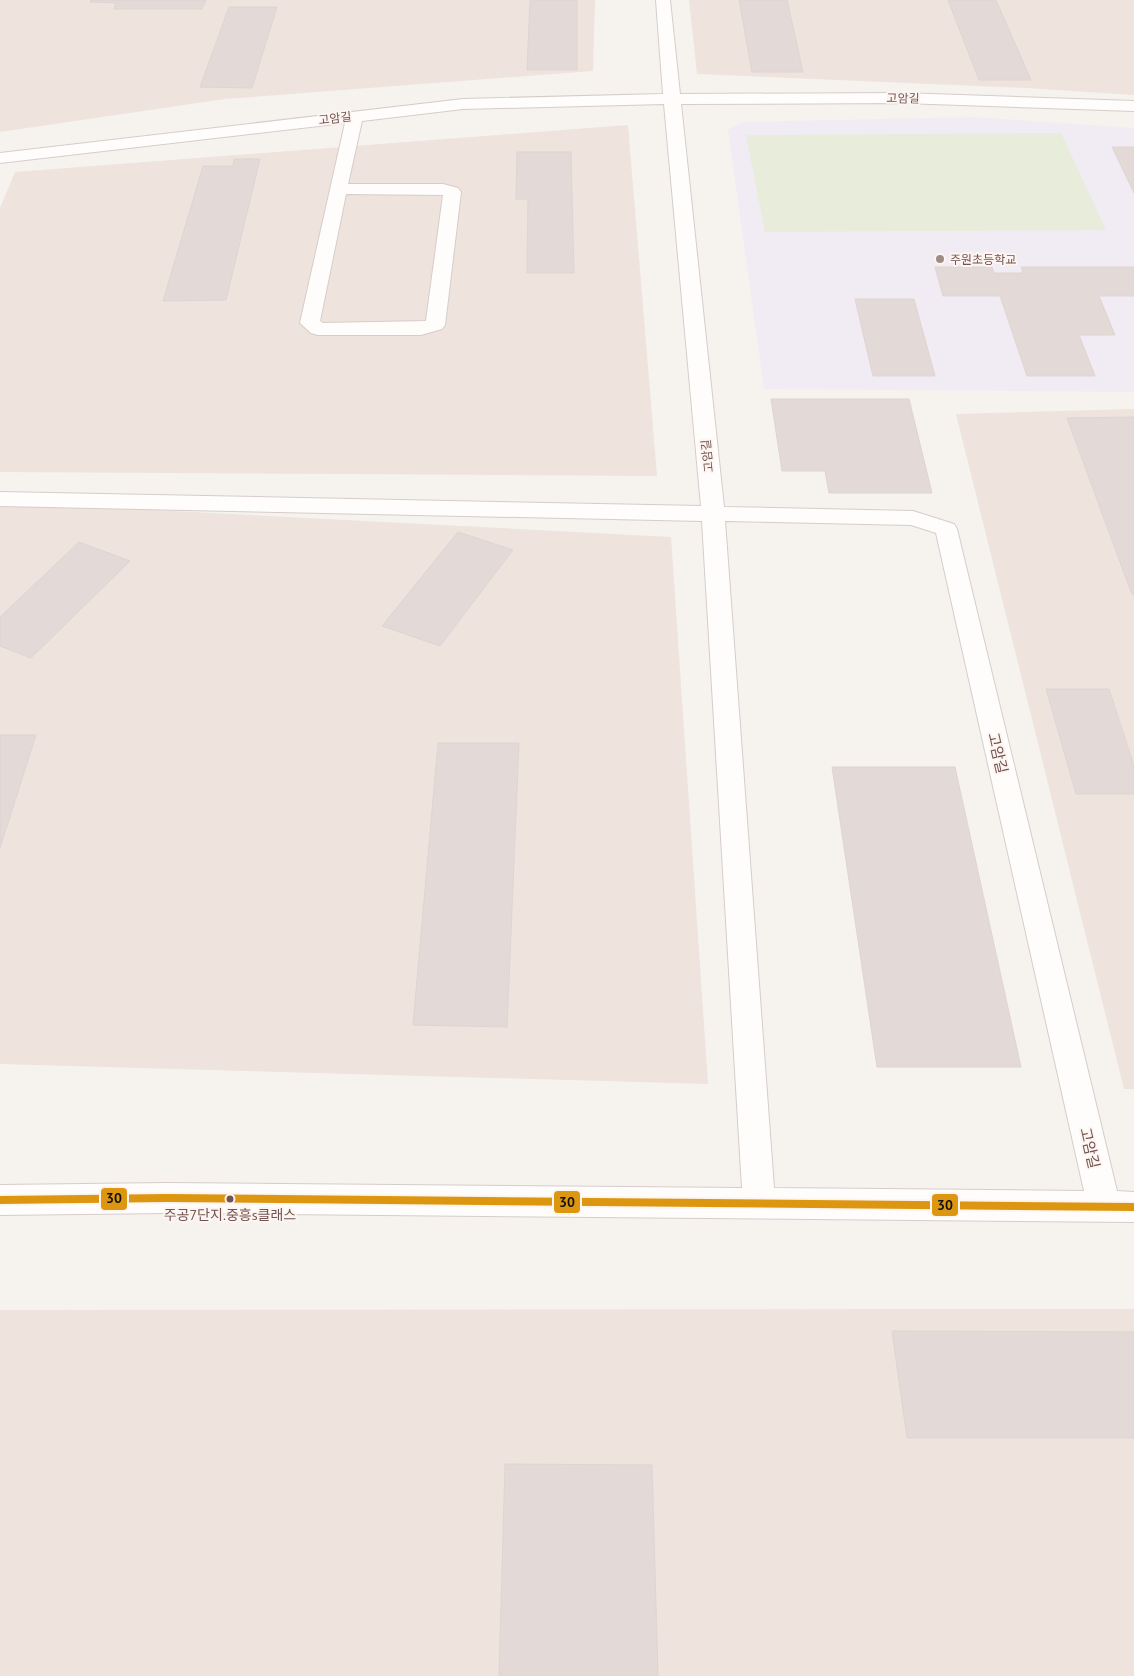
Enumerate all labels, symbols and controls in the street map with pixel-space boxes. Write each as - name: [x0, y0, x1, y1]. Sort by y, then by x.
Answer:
- street label: 고암길: [886, 90, 920, 106]
- street label: 고암길: [318, 109, 352, 127]
- place label: 주원초등학교: [950, 252, 1016, 267]
- marker: 주원초등학교: [934, 253, 946, 265]
- street label: 고암길: [698, 439, 716, 473]
- street label: 고암길: [984, 731, 1012, 775]
- street label: 고암길: [1076, 1126, 1104, 1170]
- line badge: 30: [100, 1187, 128, 1211]
- text: 30: [106, 1189, 122, 1207]
- line badge: 30: [553, 1190, 581, 1214]
- text: 30: [559, 1193, 575, 1211]
- line badge: 30: [931, 1193, 959, 1217]
- marker: 주공7단지.중흥s클래스: [225, 1194, 235, 1204]
- text: 30: [937, 1196, 953, 1214]
- place label: 주공7단지.중흥s클래스: [164, 1206, 296, 1224]

